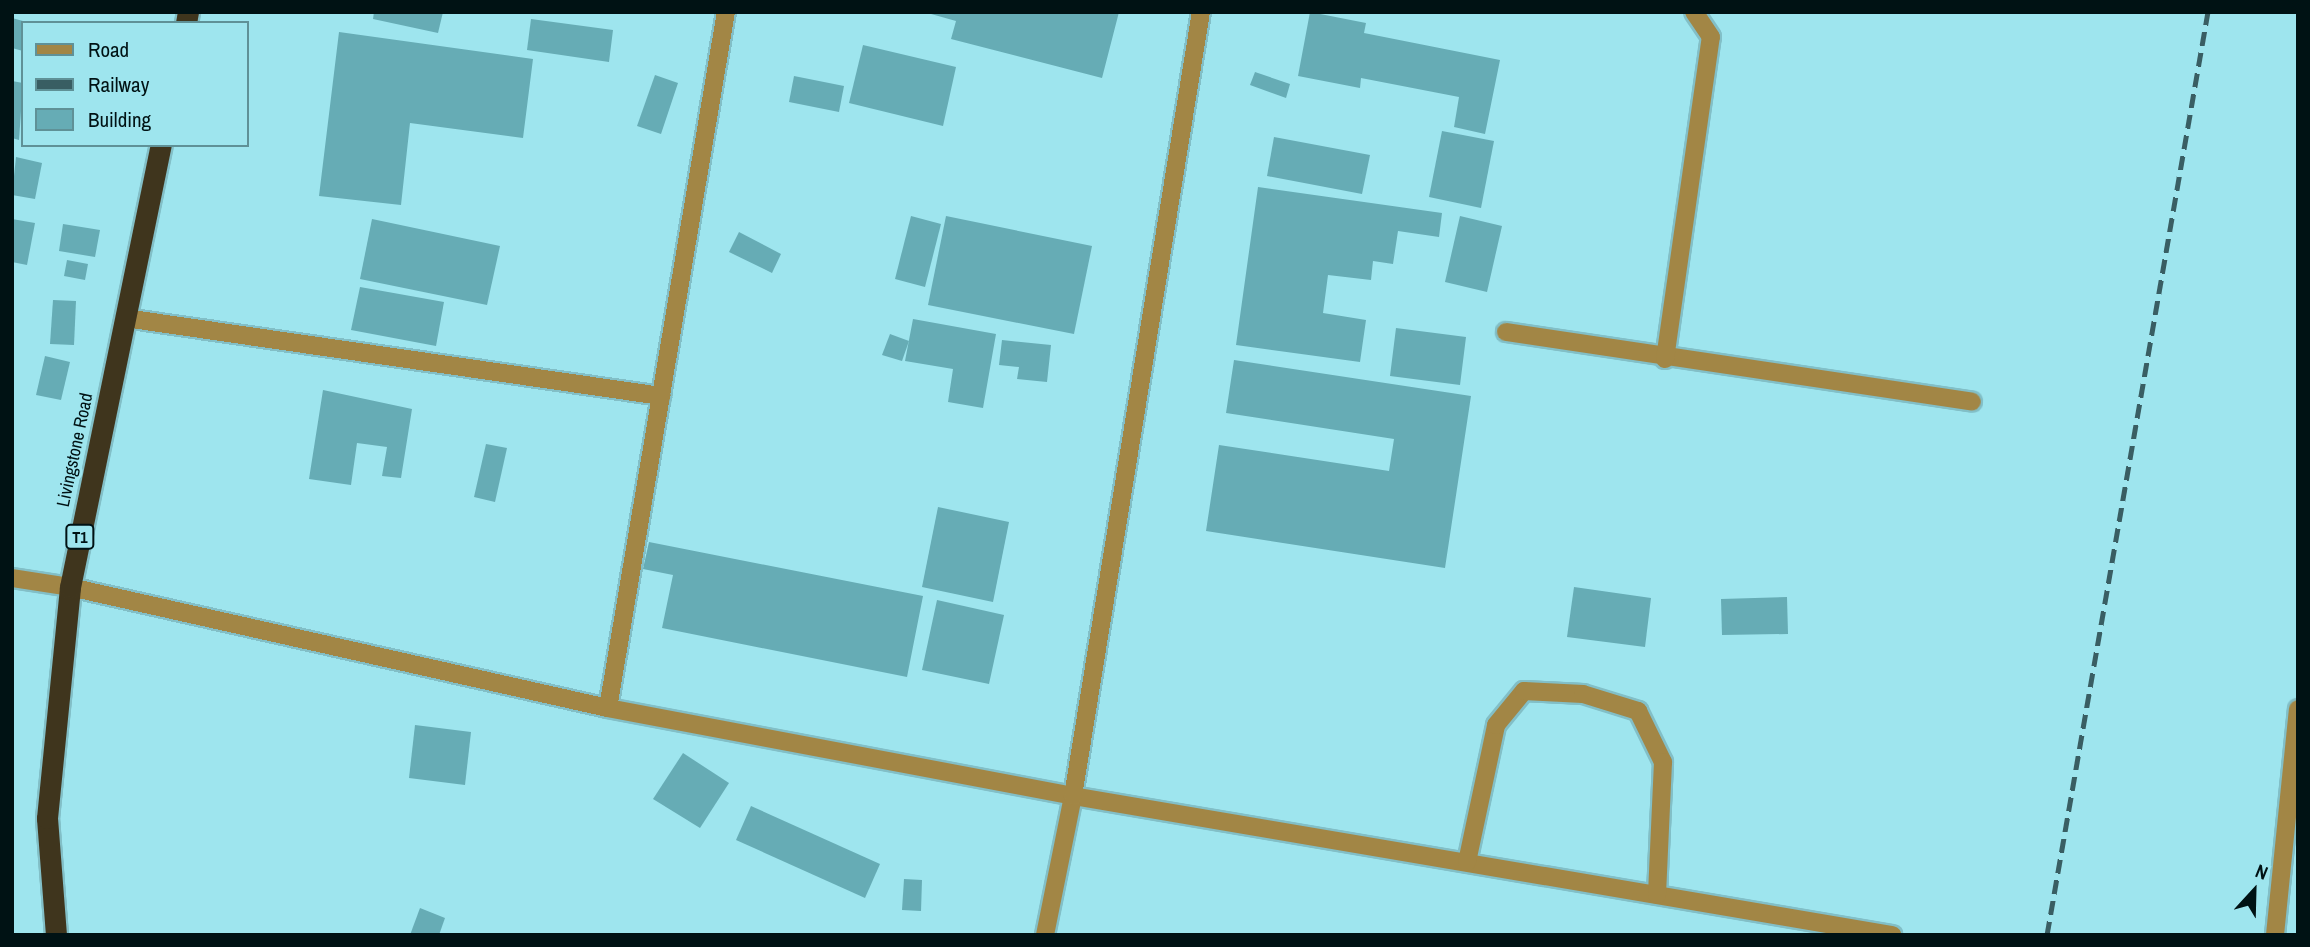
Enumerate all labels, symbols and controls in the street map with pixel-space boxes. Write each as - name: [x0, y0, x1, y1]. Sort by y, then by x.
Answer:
- legend: [21, 21, 248, 147]
- text: Road: [88, 35, 129, 64]
- text: Railway: [88, 70, 149, 99]
- text: Building: [88, 105, 151, 134]
- street label: Livingstone Road: [52, 391, 98, 509]
- road number: T1: [64, 524, 96, 550]
- north arrow: [2219, 856, 2289, 926]
- text: N: [2252, 857, 2272, 886]

